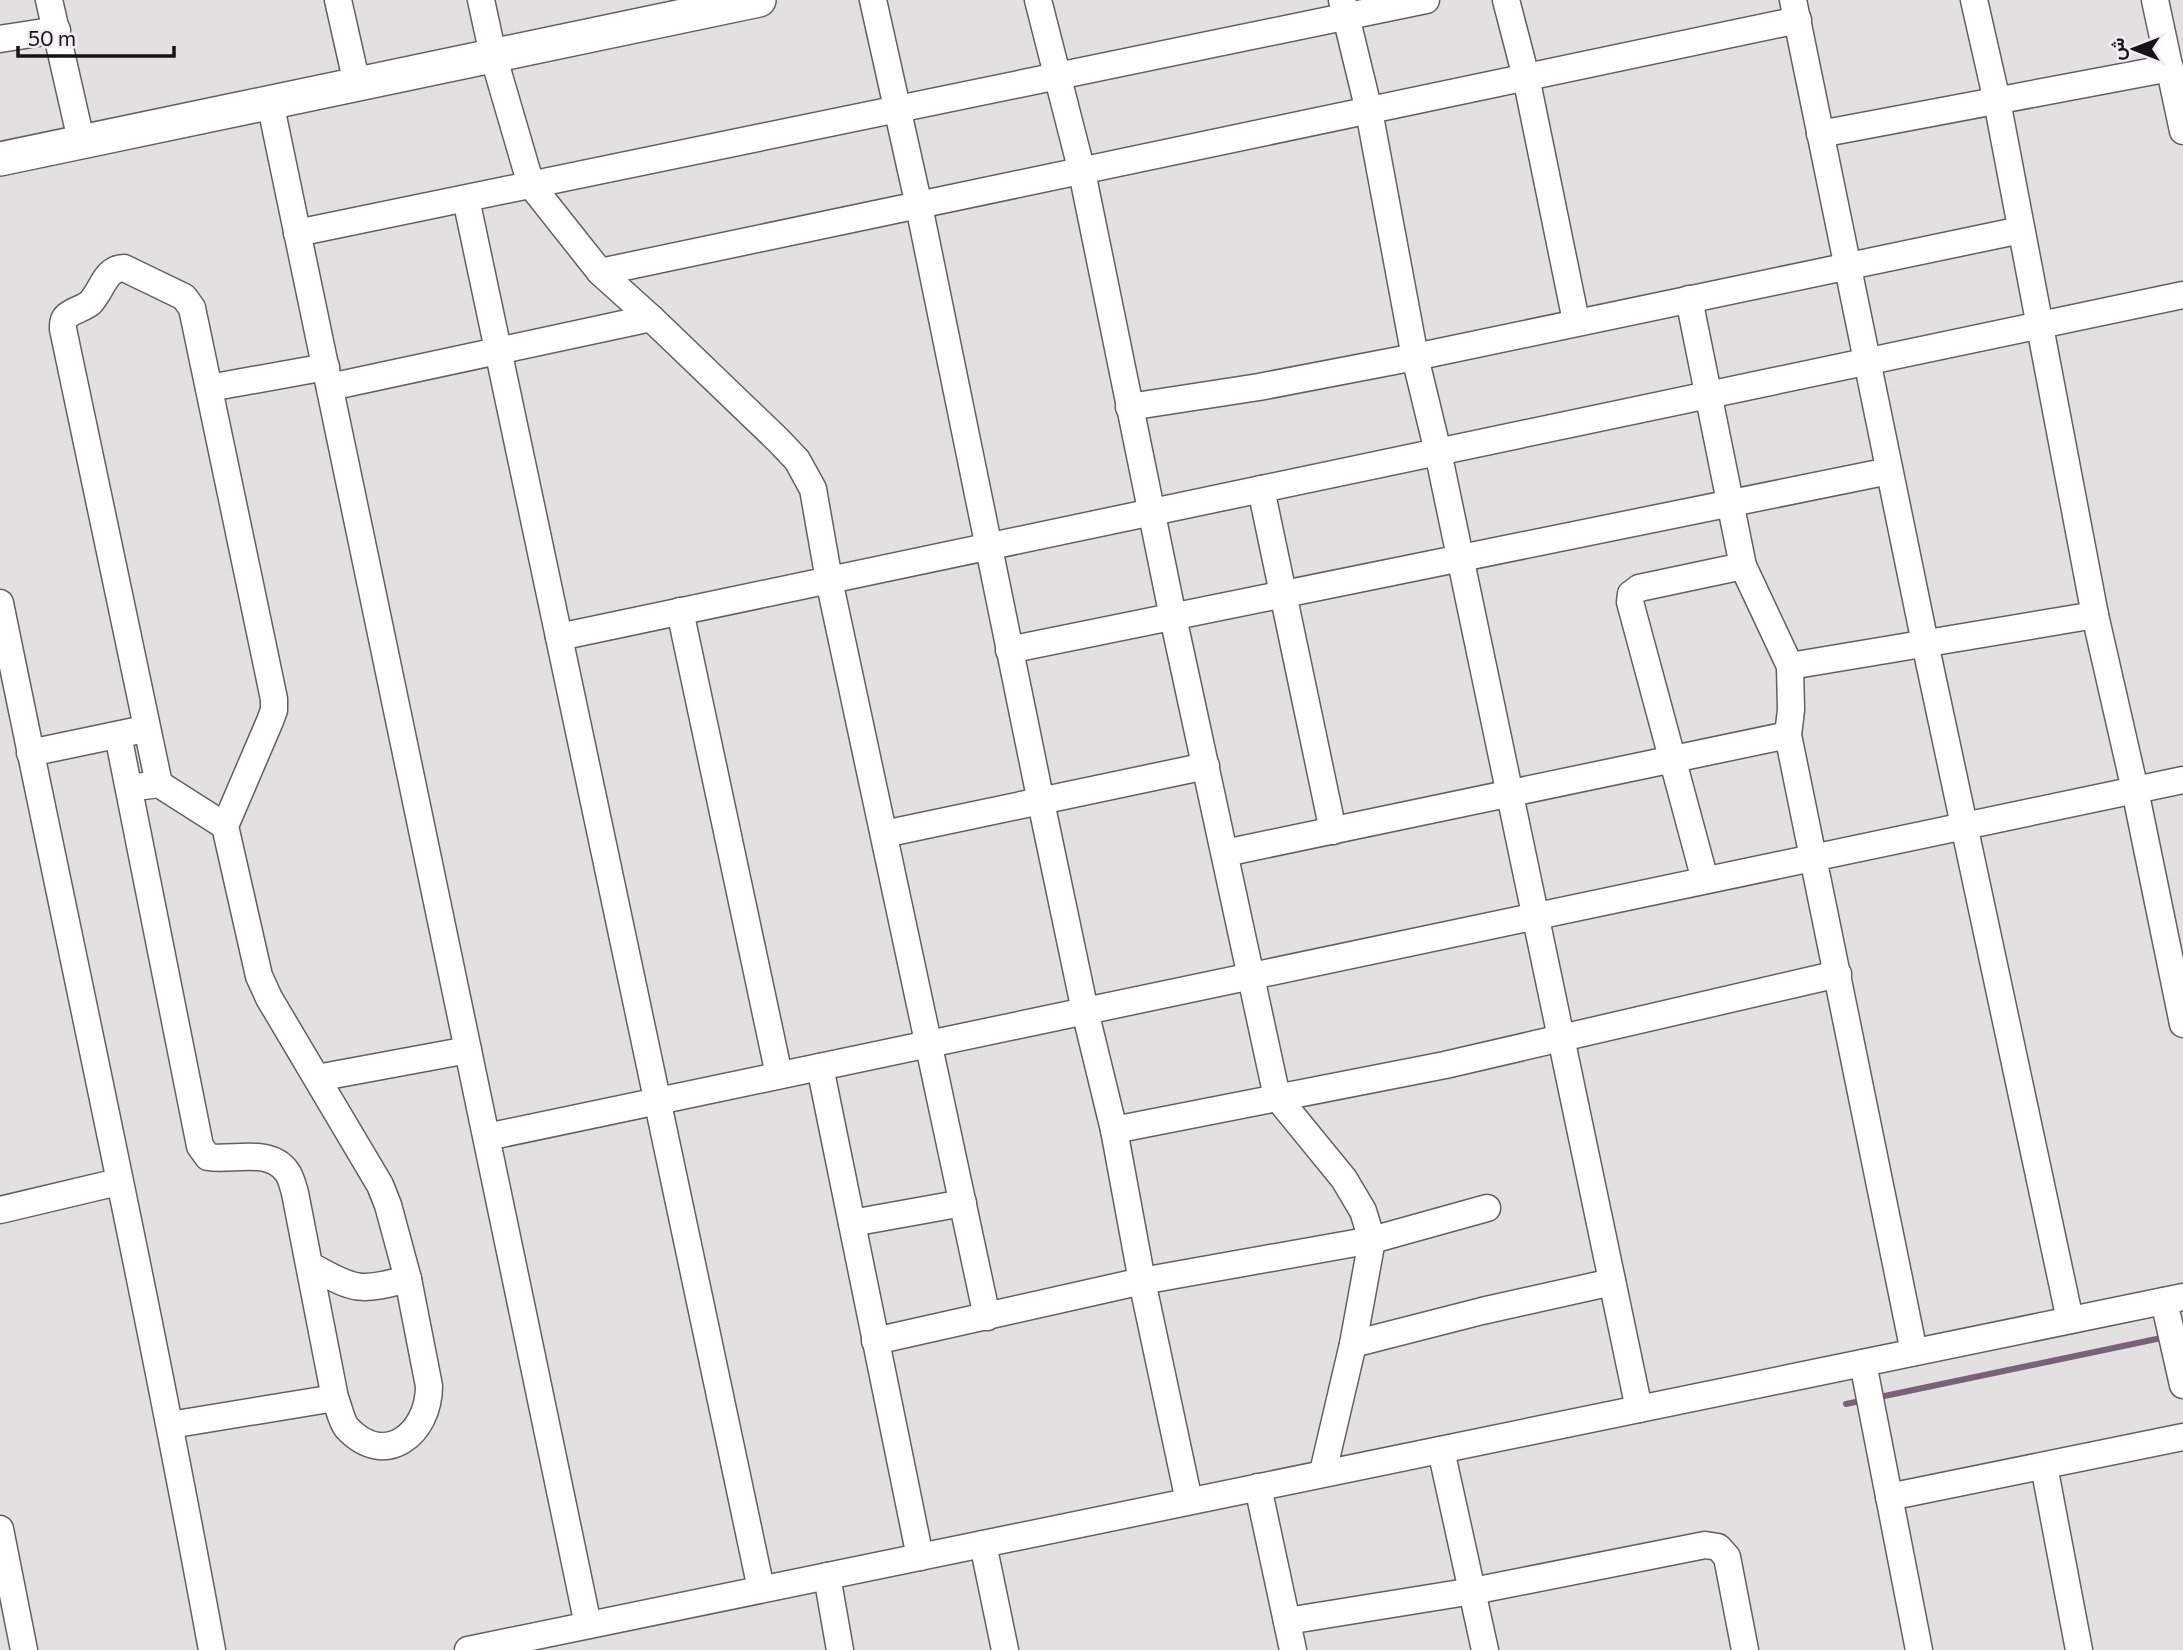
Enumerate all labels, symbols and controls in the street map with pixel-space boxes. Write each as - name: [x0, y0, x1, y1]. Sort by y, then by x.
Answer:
- scale bar: [18, 14, 173, 58]
- north arrow: [2099, 14, 2169, 84]
- text: 50 m: [28, 25, 76, 50]
- text: ش: [2105, 37, 2129, 60]

